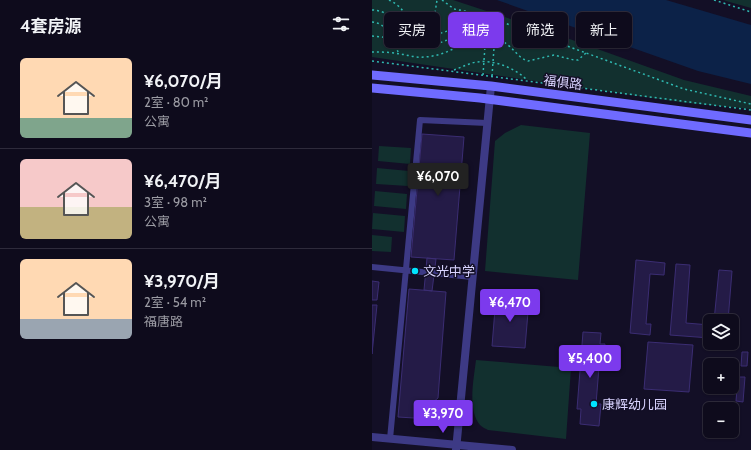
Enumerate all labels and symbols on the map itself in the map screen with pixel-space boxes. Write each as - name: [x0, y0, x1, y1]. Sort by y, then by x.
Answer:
- street label: 福俱路: [543, 72, 583, 92]
- pin: ¥6,070: [405, 163, 471, 197]
- place label: 文光中学: [423, 263, 475, 279]
- marker: 文光中学: [410, 266, 420, 276]
- pin: ¥6,470: [477, 289, 543, 323]
- pin: ¥5,400: [557, 345, 623, 379]
- place label: 康辉幼儿园: [602, 396, 667, 412]
- marker: 康辉幼儿园: [589, 399, 599, 409]
- pin: ¥3,970: [410, 400, 476, 434]

